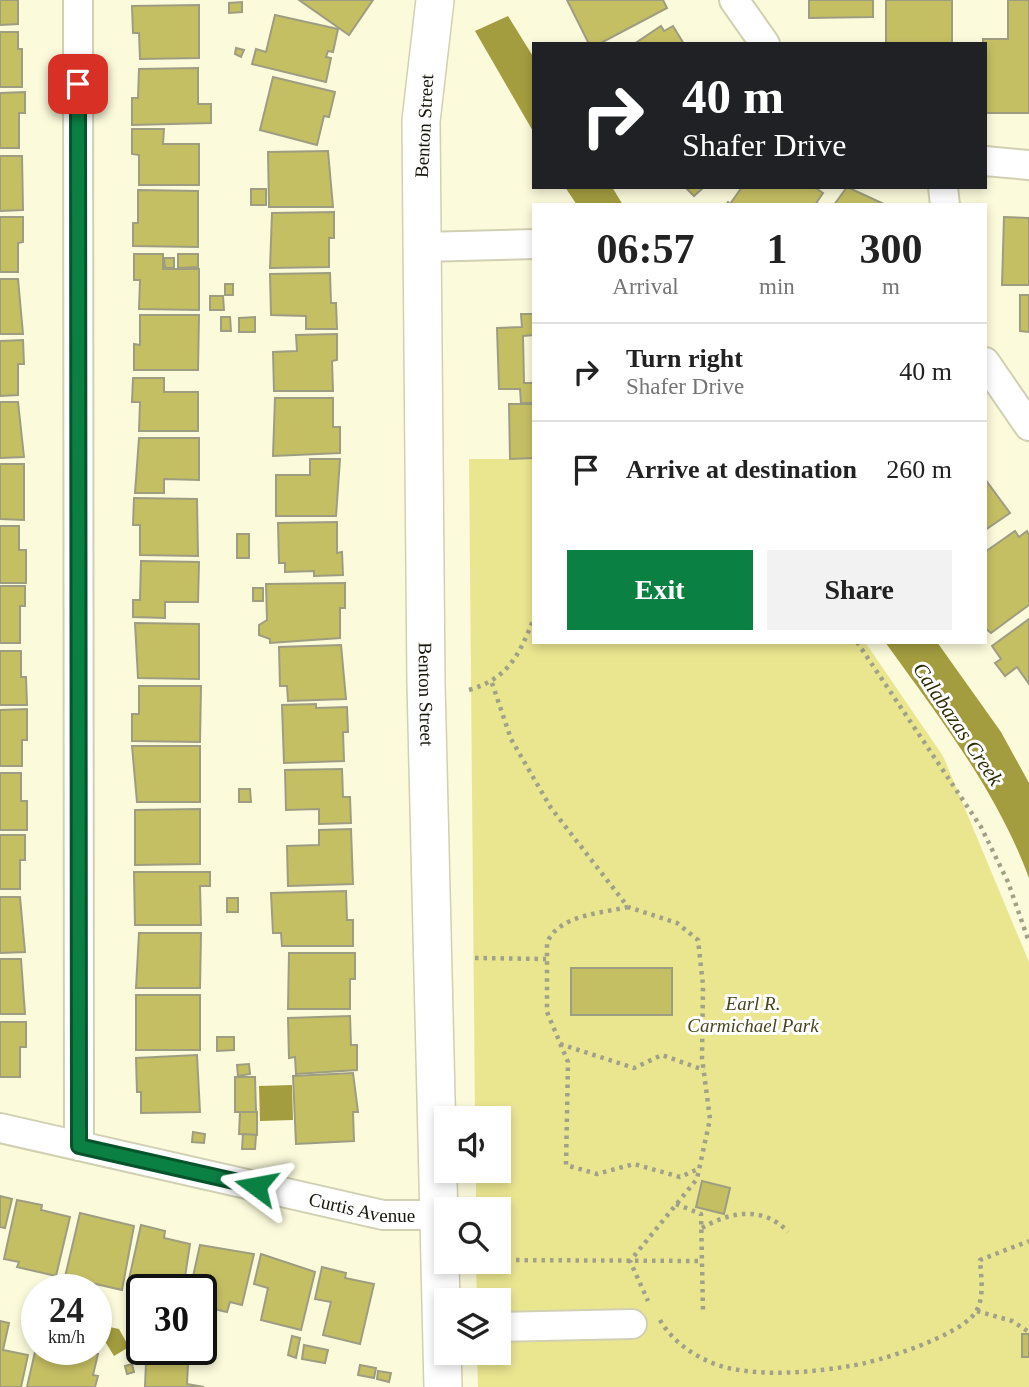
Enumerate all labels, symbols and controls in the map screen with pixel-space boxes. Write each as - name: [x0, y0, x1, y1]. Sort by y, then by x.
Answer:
- pin: [48, 54, 108, 114]
- icon: arrive: [59, 65, 97, 103]
- text: 40 m: [682, 69, 784, 124]
- icon: right: [567, 70, 658, 161]
- street label: Benton Street: [411, 73, 437, 178]
- text: Shafer Drive: [682, 127, 846, 163]
- text: 06:57: [597, 226, 695, 272]
- text: 1: [766, 226, 787, 272]
- text: 300: [859, 226, 922, 272]
- text: Arrival: [612, 274, 679, 299]
- text: min: [759, 274, 795, 299]
- text: m: [882, 274, 900, 299]
- text: Turn right: [626, 344, 743, 373]
- icon: right: [567, 353, 605, 391]
- text: 40 m: [899, 357, 952, 386]
- text: Shafer Drive: [626, 374, 744, 399]
- icon: arrive: [567, 451, 605, 489]
- text: Arrive at destination: [626, 455, 857, 484]
- text: 260 m: [886, 455, 952, 484]
- button: Exit: [567, 550, 753, 630]
- button: Share: [767, 550, 952, 630]
- street label: Benton Street: [415, 642, 438, 747]
- water label: Calabazas Creek: [908, 658, 1008, 791]
- park label: Earl R. Carmichael Park: [687, 993, 819, 1036]
- map controls: [434, 1106, 511, 1365]
- button: sound: [434, 1106, 511, 1183]
- position arrow: [219, 1149, 293, 1223]
- street label: Curtis Avenue: [307, 1188, 415, 1226]
- button: search: [434, 1197, 511, 1274]
- speed limit sign: 30: [126, 1274, 217, 1365]
- button: layers: [434, 1288, 511, 1365]
- text: 24: [49, 1291, 84, 1330]
- text: km/h: [48, 1327, 85, 1347]

